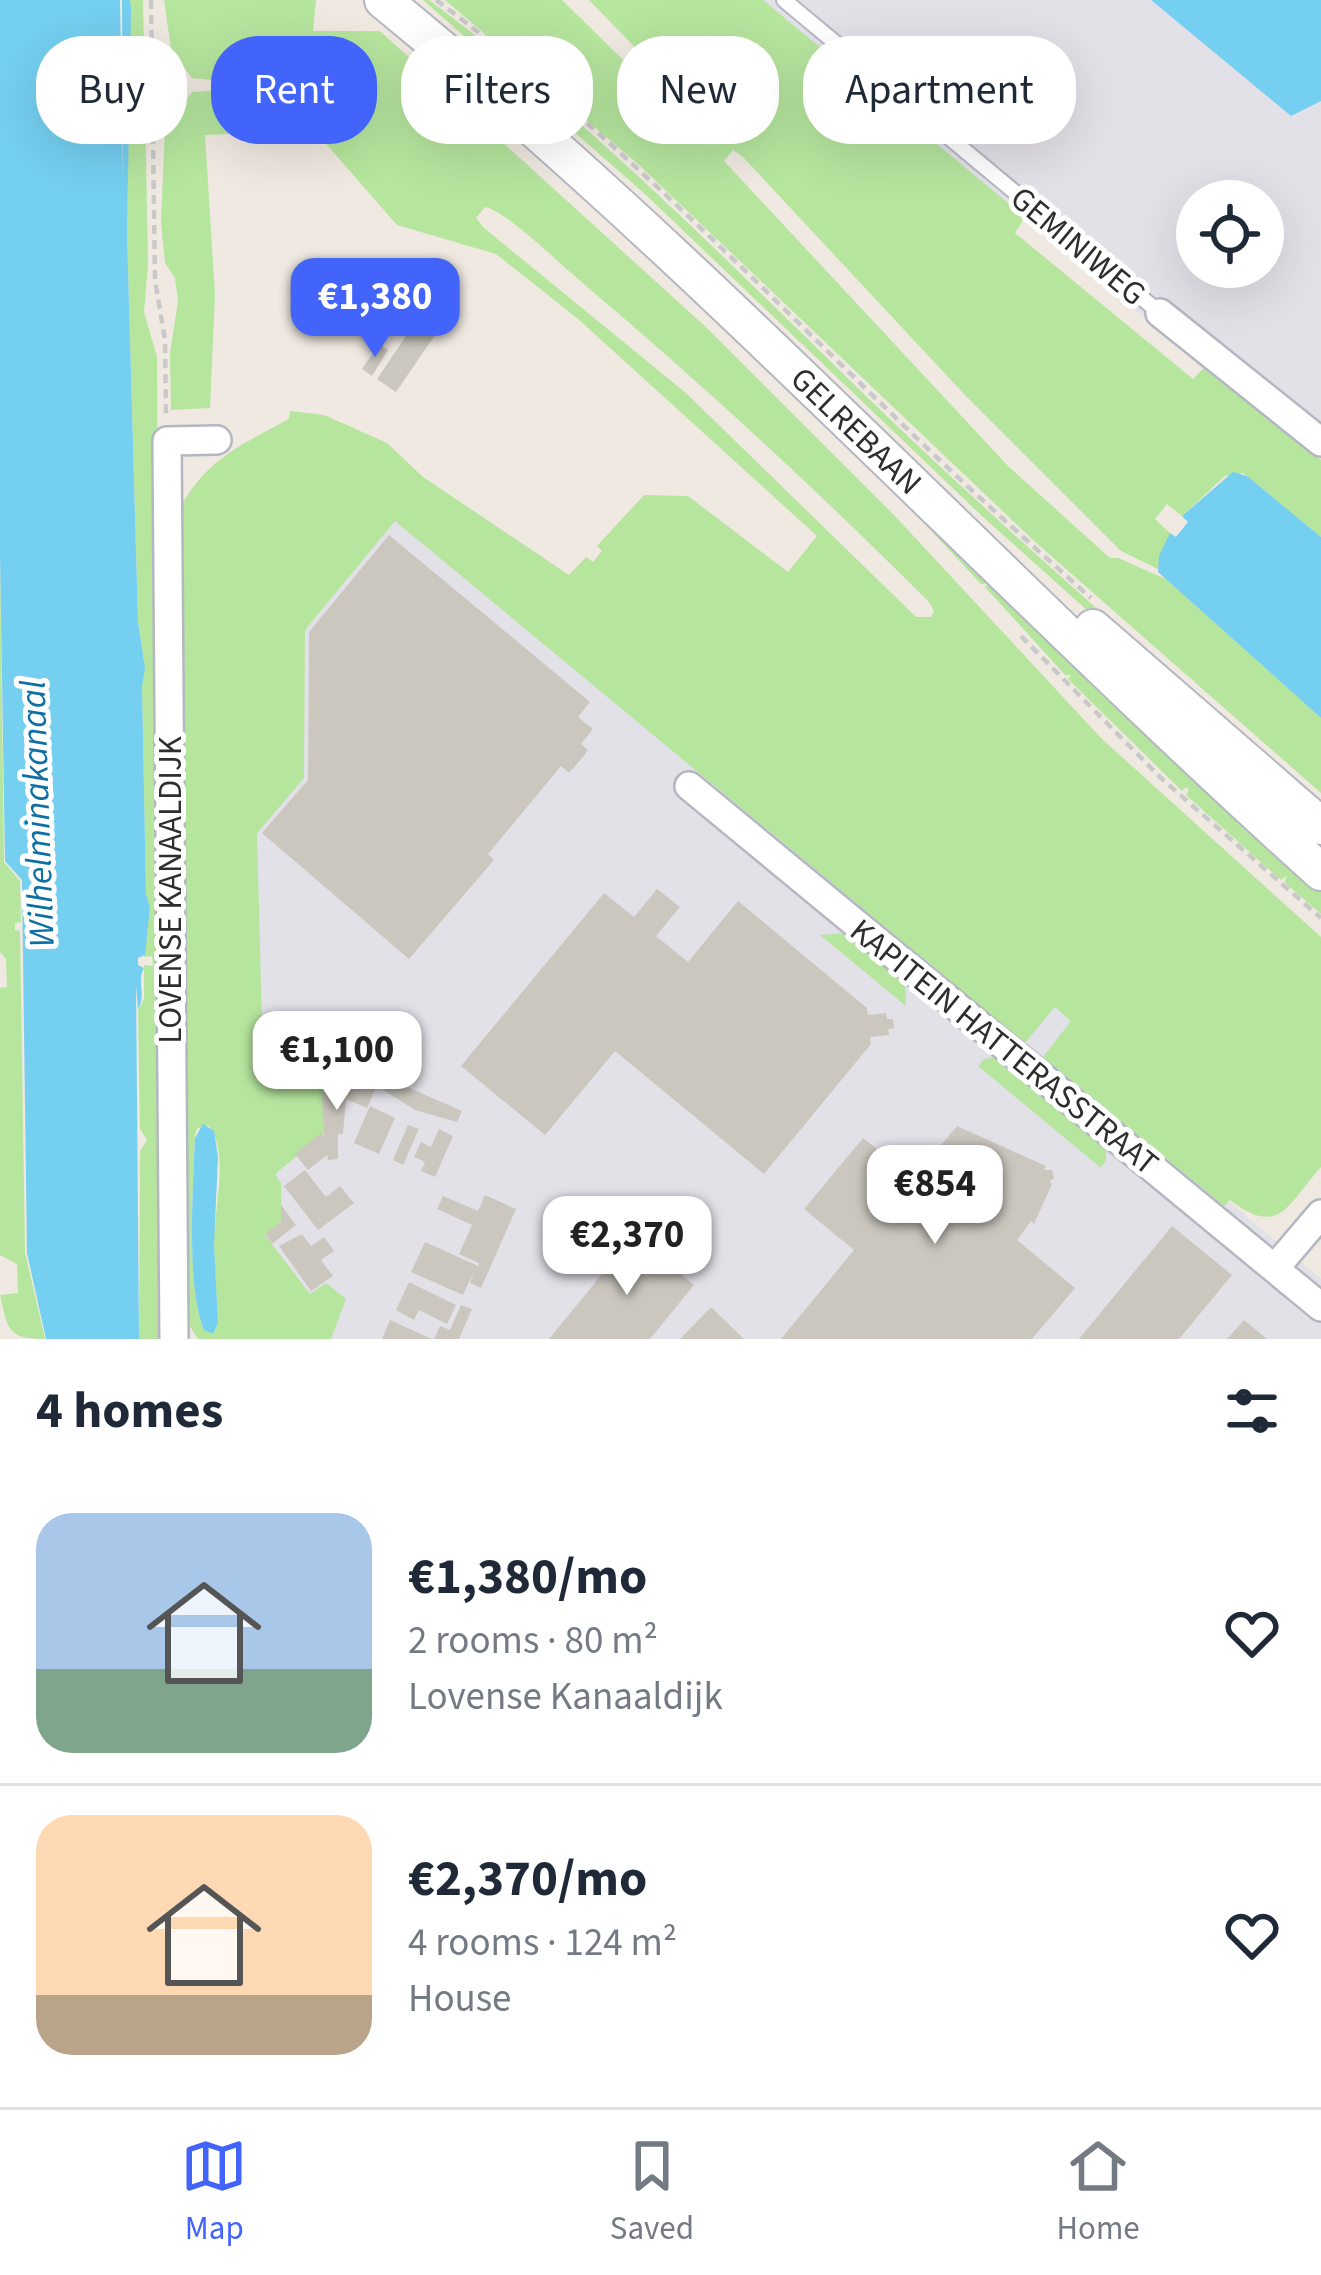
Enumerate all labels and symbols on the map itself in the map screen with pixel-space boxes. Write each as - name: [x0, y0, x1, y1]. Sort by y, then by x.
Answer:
- street label: GEMINIWEG: [1000, 175, 1156, 317]
- pin: €1,380: [277, 258, 473, 360]
- street label: GELREBAAN: [780, 356, 932, 506]
- water label: Wilhelminakanaal: [7, 679, 68, 948]
- street label: LOVENSE KANAALDIJK: [147, 736, 194, 1044]
- street label: KAPITEIN HATTERASSTRAAT: [840, 908, 1168, 1186]
- pin: €1,100: [239, 1011, 435, 1113]
- pin: €854: [864, 1145, 1006, 1247]
- pin: €2,370: [529, 1196, 725, 1298]

